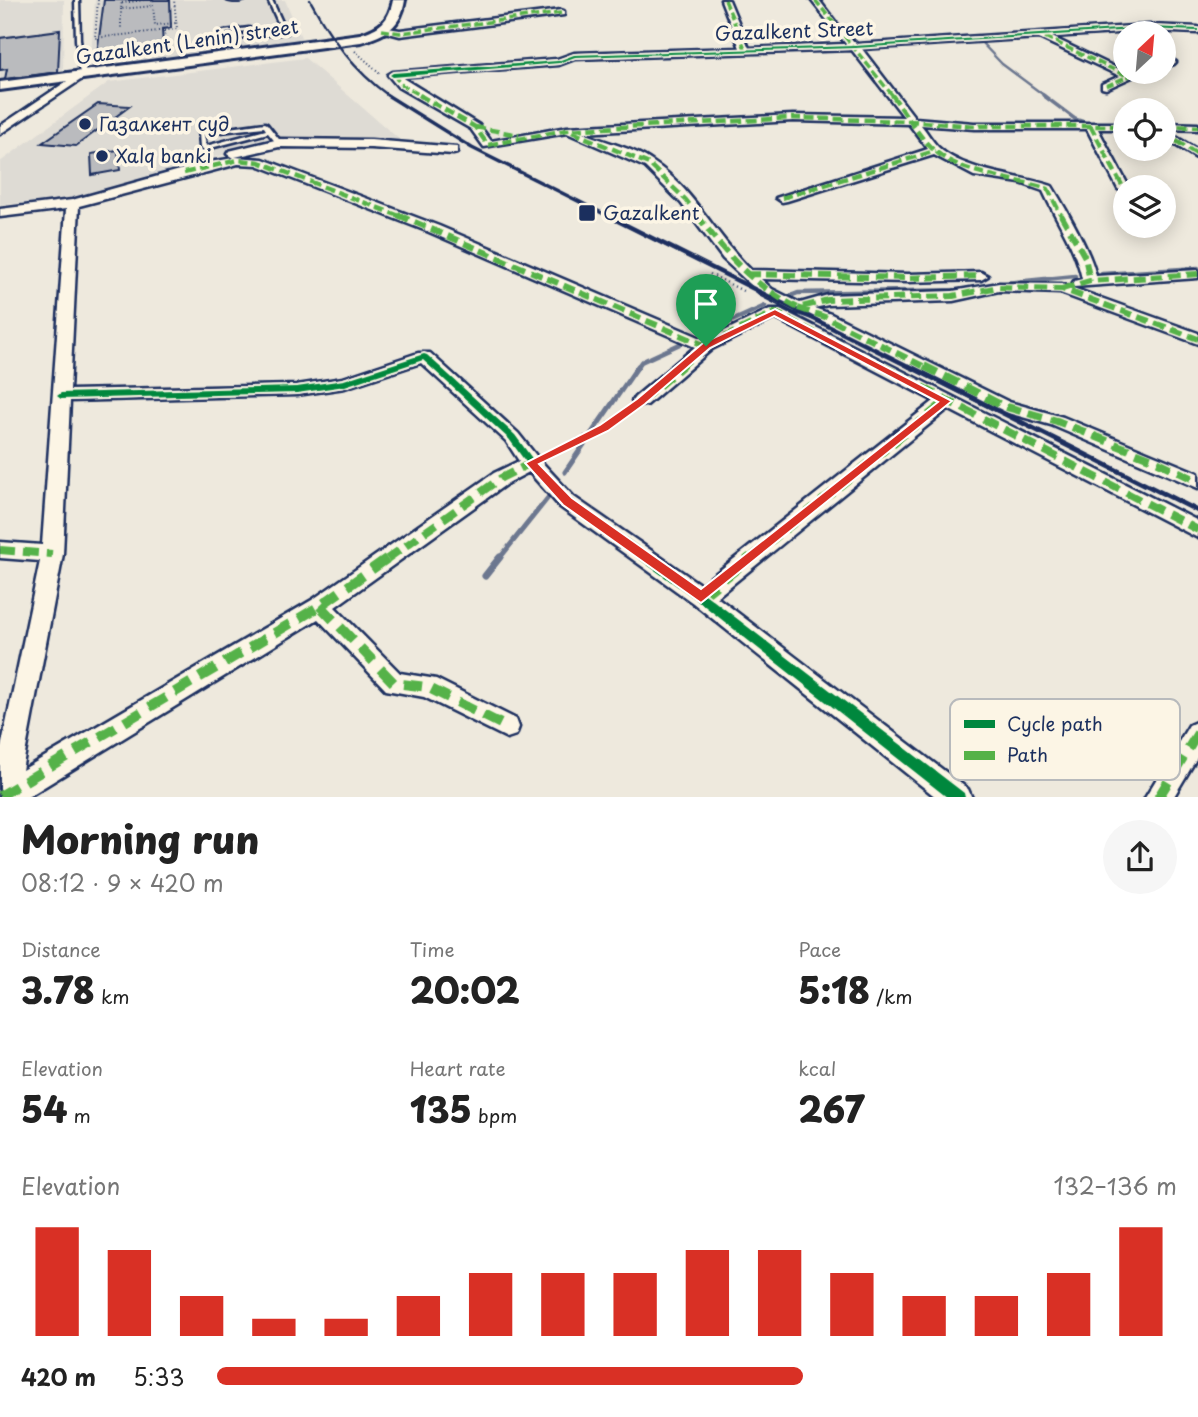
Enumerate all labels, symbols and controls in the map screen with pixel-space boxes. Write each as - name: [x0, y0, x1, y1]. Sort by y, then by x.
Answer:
- street label: Gazalkent (Lenin) street: [74, 11, 300, 71]
- street label: Gazalkent Street: [714, 13, 874, 47]
- north arrow: [1113, 21, 1176, 84]
- map controls: [1113, 21, 1176, 238]
- button: locate: [1113, 98, 1176, 161]
- place label: Газалкент суд: [99, 109, 229, 137]
- marker: Газалкент суд: [77, 116, 93, 132]
- place label: Xalq banki: [116, 141, 212, 169]
- marker: Xalq banki: [94, 148, 110, 164]
- button: layers: [1113, 175, 1176, 238]
- place label: Gazalkent: [603, 198, 700, 226]
- marker: Gazalkent: [577, 203, 597, 223]
- pin: [676, 274, 736, 346]
- icon: arrive: [687, 285, 725, 323]
- legend: [950, 699, 1180, 780]
- text: Cycle path: [1007, 709, 1103, 737]
- text: Path: [1007, 740, 1048, 768]
- text: Morning run: [21, 810, 259, 867]
- button: share: [1103, 820, 1177, 894]
- text: 08:12 · 9 × 420 m: [21, 865, 224, 900]
- text: Distance: [21, 935, 101, 963]
- text: Time: [410, 935, 455, 963]
- text: Pace: [798, 935, 841, 963]
- text: 3.78: [21, 963, 95, 1016]
- text: 20:02: [410, 963, 520, 1016]
- text: 5:18: [798, 963, 870, 1016]
- text: km: [95, 982, 130, 1010]
- text: /km: [870, 982, 913, 1010]
- text: Elevation: [21, 1054, 103, 1082]
- text: Heart rate: [410, 1054, 506, 1082]
- text: kcal: [798, 1054, 836, 1082]
- text: 54: [21, 1082, 67, 1135]
- text: 135: [410, 1082, 472, 1135]
- text: 267: [798, 1082, 865, 1135]
- text: m: [67, 1101, 91, 1129]
- text: bpm: [472, 1101, 517, 1129]
- text: Elevation: [21, 1168, 120, 1203]
- text: 132–136 m: [1054, 1168, 1177, 1203]
- text: 420 m: [21, 1359, 96, 1394]
- text: 5:33: [133, 1359, 185, 1394]

